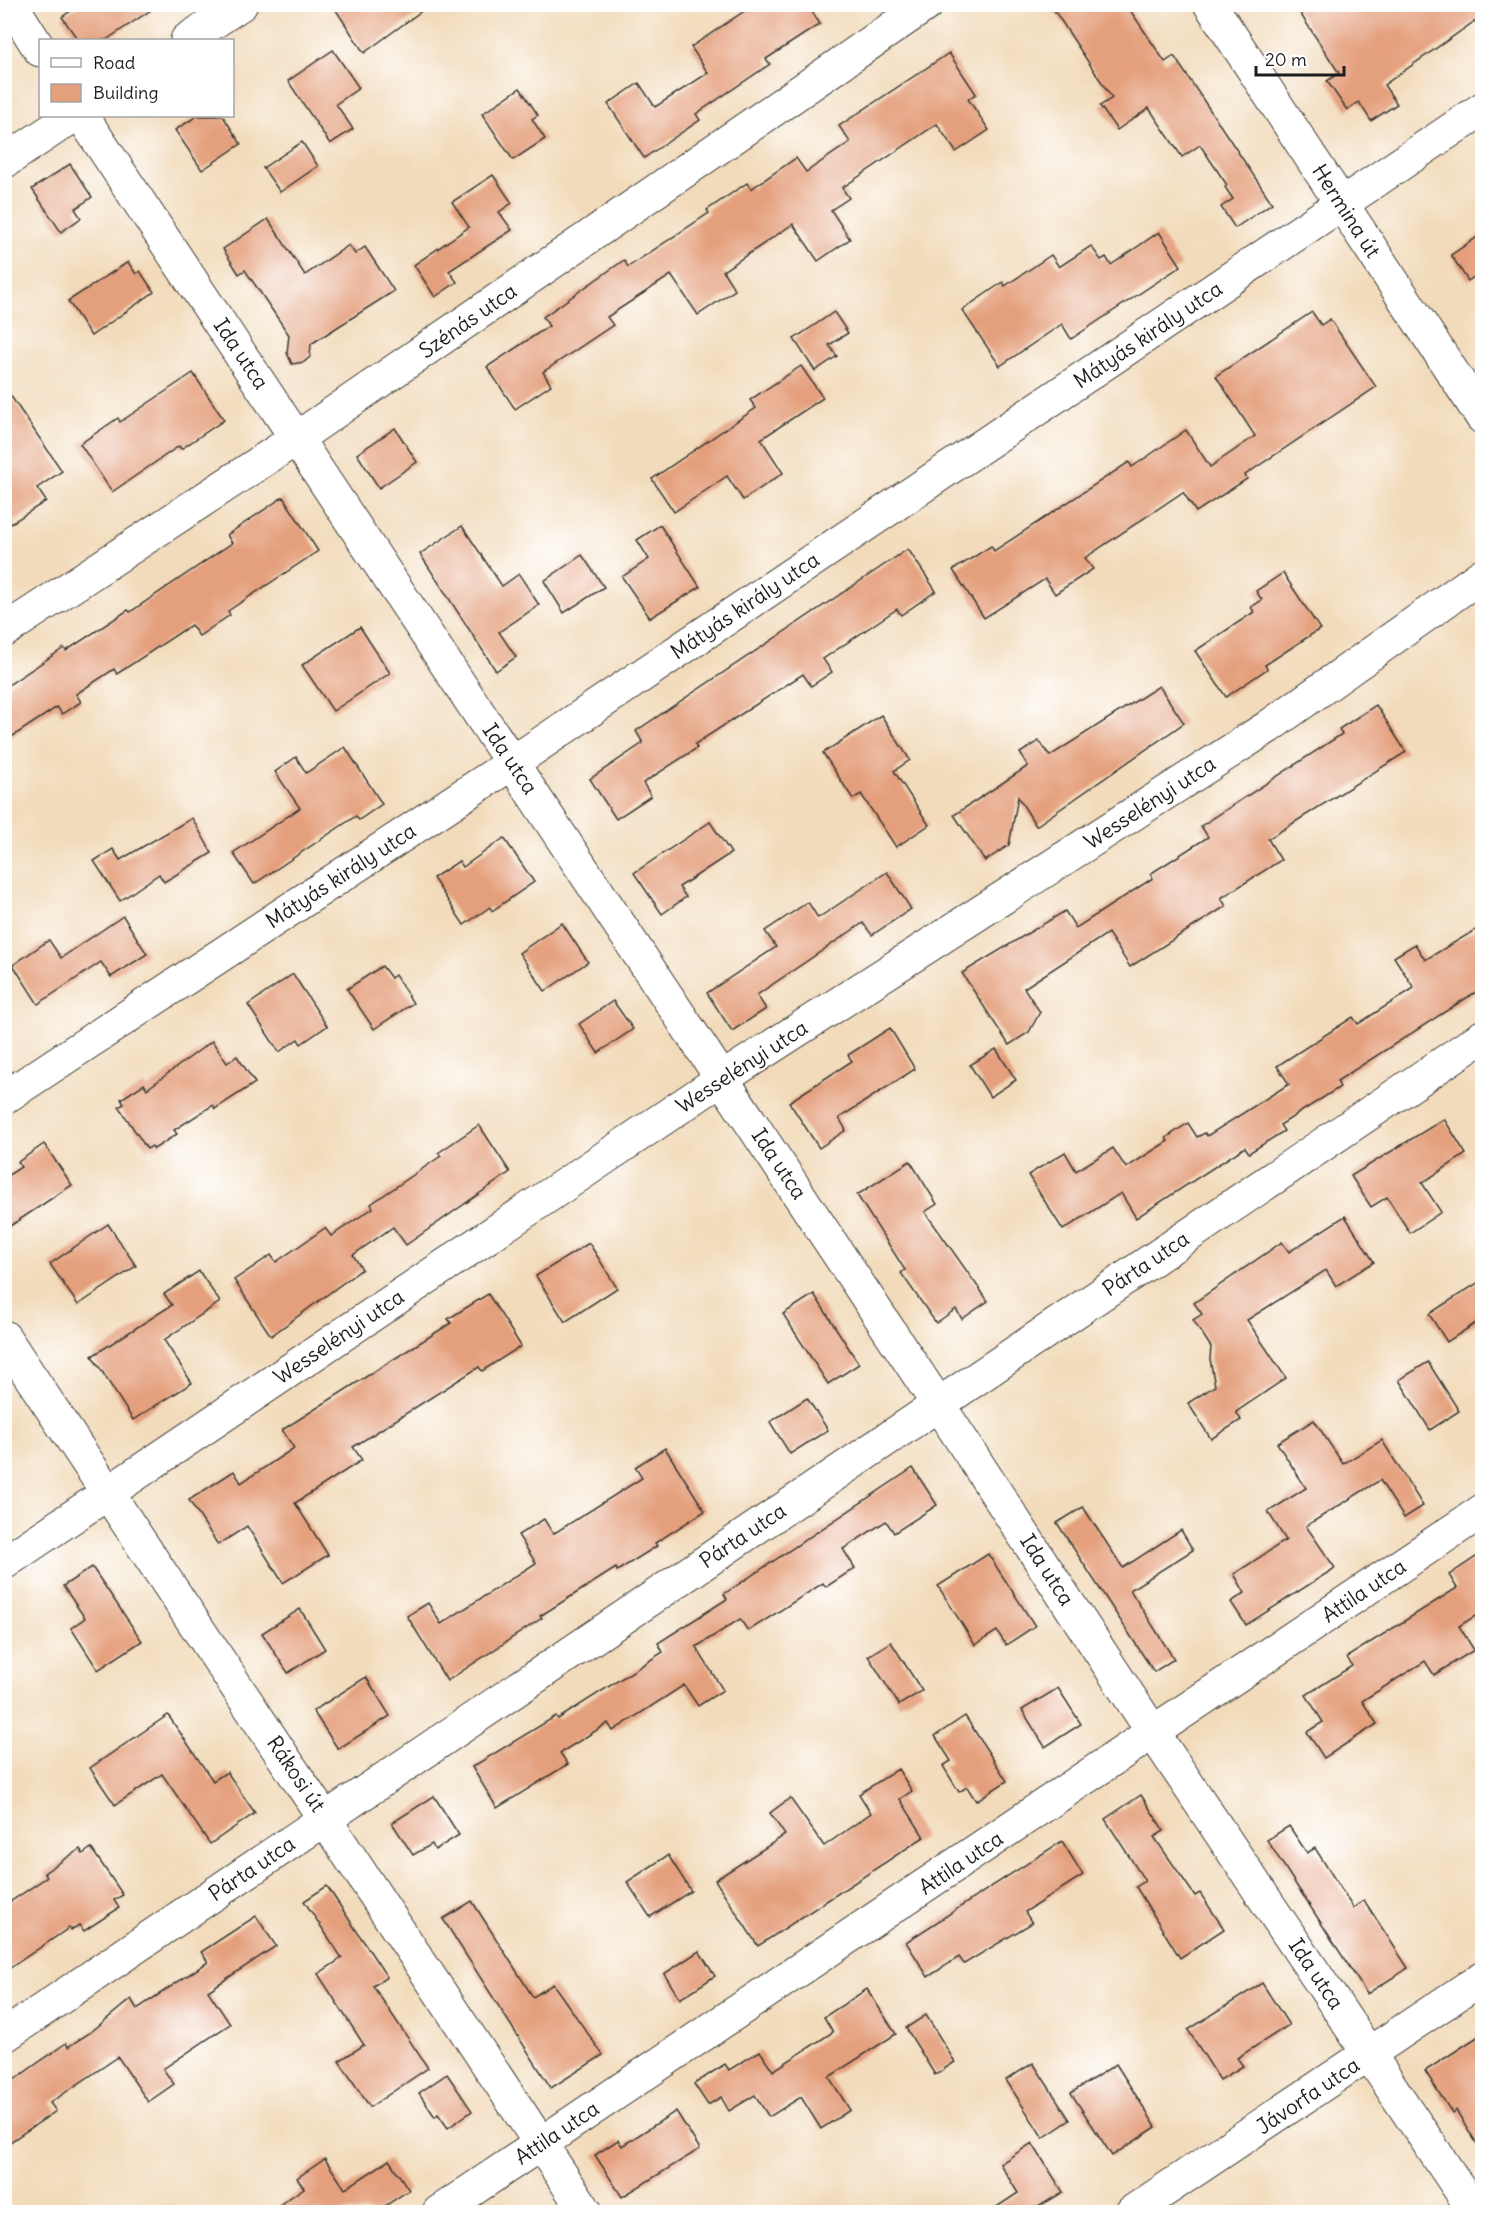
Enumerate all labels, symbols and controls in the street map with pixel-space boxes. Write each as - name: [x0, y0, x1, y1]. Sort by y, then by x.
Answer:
- legend: [39, 39, 234, 117]
- scale bar: [1256, 39, 1344, 77]
- text: 20 m: [1265, 48, 1307, 71]
- text: Road: [93, 51, 136, 74]
- text: Building: [93, 81, 158, 104]
- street label: Hermina út: [1306, 159, 1387, 263]
- street label: Mátyás király utca: [1068, 275, 1227, 394]
- street label: Szénás utca: [414, 277, 522, 364]
- street label: Ida utca: [208, 313, 275, 394]
- street label: Mátyás király utca: [665, 546, 824, 665]
- street label: Ida utca: [477, 718, 544, 799]
- street label: Wesselényi utca: [1079, 750, 1221, 855]
- street label: Mátyás király utca: [261, 817, 421, 934]
- street label: Wesselényi utca: [671, 1014, 813, 1119]
- street label: Ida utca: [746, 1123, 813, 1204]
- street label: Párta utca: [1097, 1225, 1194, 1302]
- street label: Wesselényi utca: [268, 1283, 409, 1390]
- street label: Párta utca: [694, 1497, 791, 1574]
- street label: Ida utca: [1014, 1529, 1081, 1611]
- street label: Attila utca: [1317, 1553, 1411, 1629]
- street label: Rákosi út: [261, 1730, 332, 1817]
- street label: Attila utca: [914, 1825, 1008, 1901]
- street label: Párta utca: [203, 1830, 300, 1907]
- street label: Ida utca: [1283, 1933, 1350, 2014]
- street label: Jávorfa utca: [1251, 2051, 1364, 2140]
- street label: Attila utca: [510, 2095, 604, 2171]

